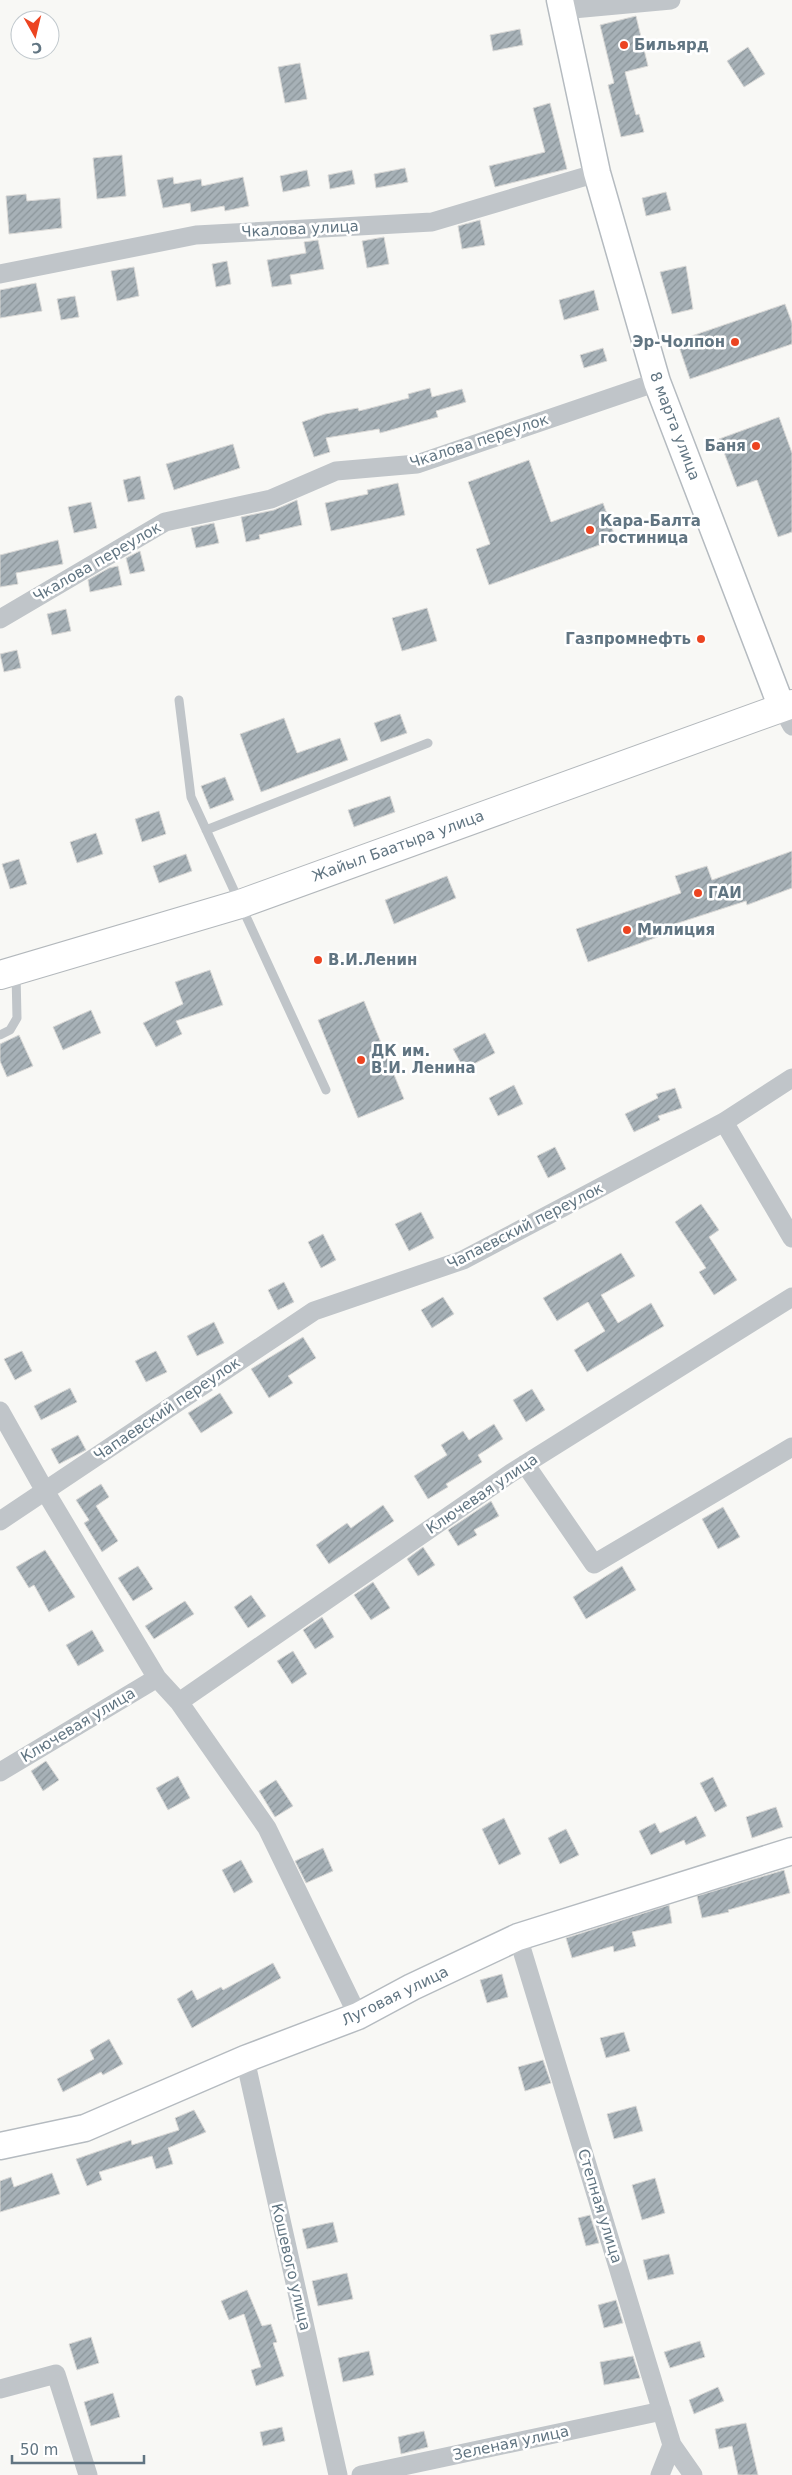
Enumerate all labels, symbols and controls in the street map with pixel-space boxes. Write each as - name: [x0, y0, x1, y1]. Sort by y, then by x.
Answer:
- north arrow: [10, 10, 60, 60]
- place label: Бильярд: [634, 36, 709, 54]
- text: С: [31, 39, 43, 57]
- marker: Бильярд: [618, 39, 630, 51]
- street label: Чкалова улица: [241, 217, 359, 241]
- place label: Эр-Чолпон: [633, 333, 725, 351]
- marker: Эр-Чолпон: [729, 336, 741, 348]
- street label: 8 марта улица: [646, 369, 704, 483]
- street label: Чкалова переулок: [407, 410, 551, 472]
- place label: Баня: [704, 437, 746, 455]
- marker: Баня: [750, 440, 762, 452]
- place label: Кара-Балта гостиница: [600, 512, 701, 547]
- street label: Чкалова переулок: [30, 518, 164, 606]
- marker: Кара-Балта гостиница: [584, 524, 596, 536]
- place label: Газпромнефть: [565, 630, 691, 648]
- marker: Газпромнефть: [695, 633, 707, 645]
- street label: Жайыл Баатыра улица: [310, 806, 486, 886]
- place label: ГАИ: [708, 884, 742, 902]
- marker: ГАИ: [692, 887, 704, 899]
- place label: Милиция: [637, 921, 715, 939]
- marker: Милиция: [621, 924, 633, 936]
- place label: В.И.Ленин: [328, 951, 417, 969]
- marker: В.И.Ленин: [312, 954, 324, 966]
- place label: ДК им. В.И. Ленина: [371, 1042, 476, 1077]
- marker: ДК им. В.И. Ленина: [355, 1054, 367, 1066]
- street label: Чапаевский переулок: [444, 1179, 606, 1273]
- street label: Чапаевский переулок: [90, 1353, 244, 1465]
- street label: Ключевая улица: [423, 1450, 541, 1538]
- street label: Ключевая улица: [17, 1684, 139, 1766]
- street label: Луговая улица: [339, 1962, 451, 2030]
- street label: Степная улица: [574, 2147, 626, 2265]
- street label: Кошевого улица: [268, 2202, 314, 2332]
- street label: Зеленая улица: [451, 2422, 571, 2464]
- scale bar: [12, 2432, 145, 2464]
- text: 50 m: [20, 2441, 58, 2459]

